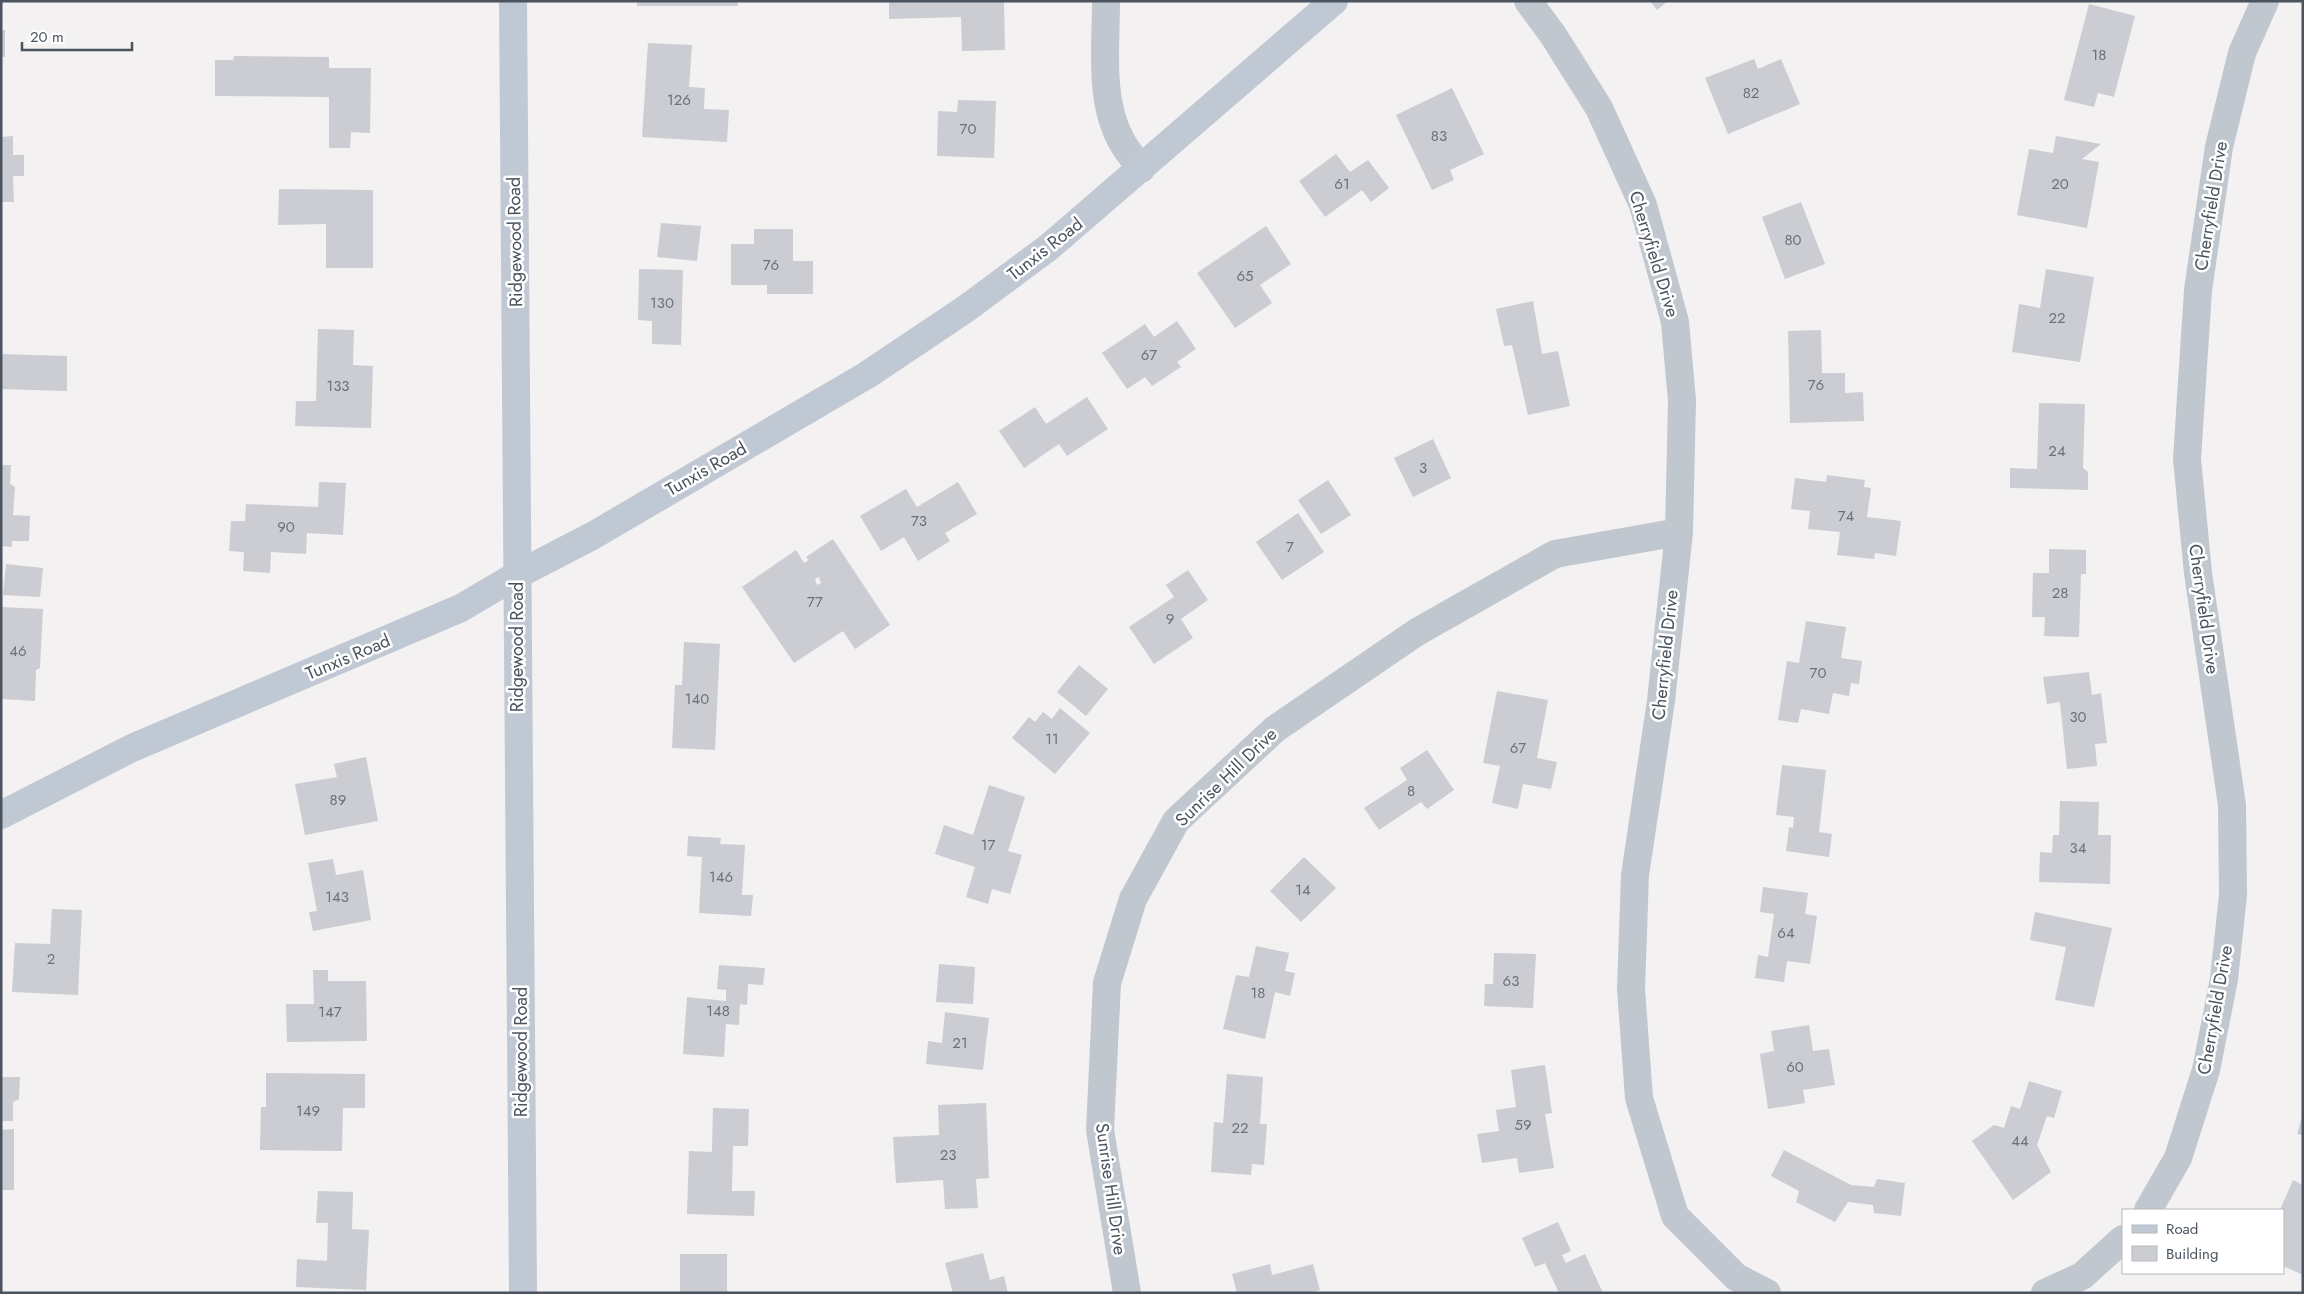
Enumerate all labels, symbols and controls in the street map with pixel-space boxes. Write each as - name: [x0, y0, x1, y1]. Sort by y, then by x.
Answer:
- scale bar: [22, 20, 132, 52]
- text: 20 m: [30, 26, 64, 48]
- house number: 18: [2092, 44, 2106, 66]
- house number: 82: [1743, 82, 1759, 104]
- house number: 126: [667, 89, 691, 111]
- house number: 70: [960, 118, 976, 140]
- house number: 83: [1431, 125, 1447, 147]
- street label: Cherryfield Drive: [2188, 139, 2234, 273]
- house number: 61: [1334, 173, 1350, 195]
- house number: 20: [2051, 173, 2069, 195]
- street label: Ridgewood Road: [501, 177, 529, 307]
- street label: Cherryfield Drive: [1622, 188, 1686, 320]
- street label: Tunxis Road: [1002, 211, 1088, 287]
- house number: 80: [1784, 229, 1802, 251]
- house number: 76: [763, 254, 779, 276]
- house number: 65: [1236, 265, 1254, 287]
- house number: 130: [650, 292, 674, 314]
- house number: 22: [2048, 307, 2066, 329]
- house number: 67: [1141, 344, 1157, 366]
- house number: 76: [1808, 374, 1824, 396]
- house number: 133: [326, 375, 350, 397]
- street label: Tunxis Road: [661, 435, 751, 503]
- house number: 24: [2048, 440, 2066, 462]
- house number: 3: [1419, 457, 1427, 479]
- house number: 74: [1838, 505, 1855, 527]
- house number: 73: [911, 510, 927, 532]
- house number: 90: [277, 516, 295, 538]
- house number: 7: [1286, 536, 1294, 558]
- street label: Cherryfield Drive: [2182, 542, 2226, 676]
- street label: Ridgewood Road: [504, 582, 530, 712]
- house number: 28: [2052, 582, 2068, 604]
- street label: Cherryfield Drive: [1645, 589, 1685, 721]
- house number: 77: [807, 591, 823, 613]
- house number: 9: [1166, 608, 1174, 630]
- street label: Tunxis Road: [302, 628, 394, 686]
- house number: 46: [9, 640, 27, 662]
- house number: 70: [1810, 662, 1826, 684]
- house number: 140: [685, 688, 709, 710]
- house number: 30: [2069, 706, 2087, 728]
- street label: Sunrise Hill Drive: [1169, 722, 1283, 832]
- house number: 11: [1045, 728, 1059, 750]
- house number: 67: [1510, 737, 1526, 759]
- house number: 8: [1407, 780, 1415, 802]
- house number: 89: [330, 789, 346, 811]
- house number: 17: [981, 834, 995, 856]
- house number: 34: [2070, 837, 2087, 859]
- house number: 146: [709, 866, 733, 888]
- house number: 14: [1295, 879, 1311, 901]
- house number: 143: [325, 886, 349, 908]
- house number: 64: [1777, 922, 1795, 944]
- street label: Cherryfield Drive: [2191, 943, 2239, 1077]
- house number: 2: [47, 948, 55, 970]
- house number: 63: [1503, 970, 1519, 992]
- house number: 18: [1251, 982, 1265, 1004]
- street label: Ridgewood Road: [508, 987, 534, 1117]
- house number: 148: [706, 1000, 730, 1022]
- house number: 147: [318, 1001, 342, 1023]
- house number: 21: [952, 1032, 968, 1054]
- house number: 60: [1786, 1056, 1804, 1078]
- house number: 149: [296, 1100, 320, 1122]
- house number: 59: [1514, 1114, 1532, 1136]
- house number: 22: [1231, 1117, 1249, 1139]
- street label: Sunrise Hill Drive: [1089, 1121, 1133, 1257]
- house number: 44: [2011, 1130, 2029, 1152]
- house number: 23: [940, 1144, 956, 1166]
- legend: [2122, 1209, 2284, 1274]
- text: Road: [2166, 1218, 2198, 1240]
- text: Building: [2166, 1243, 2218, 1265]

